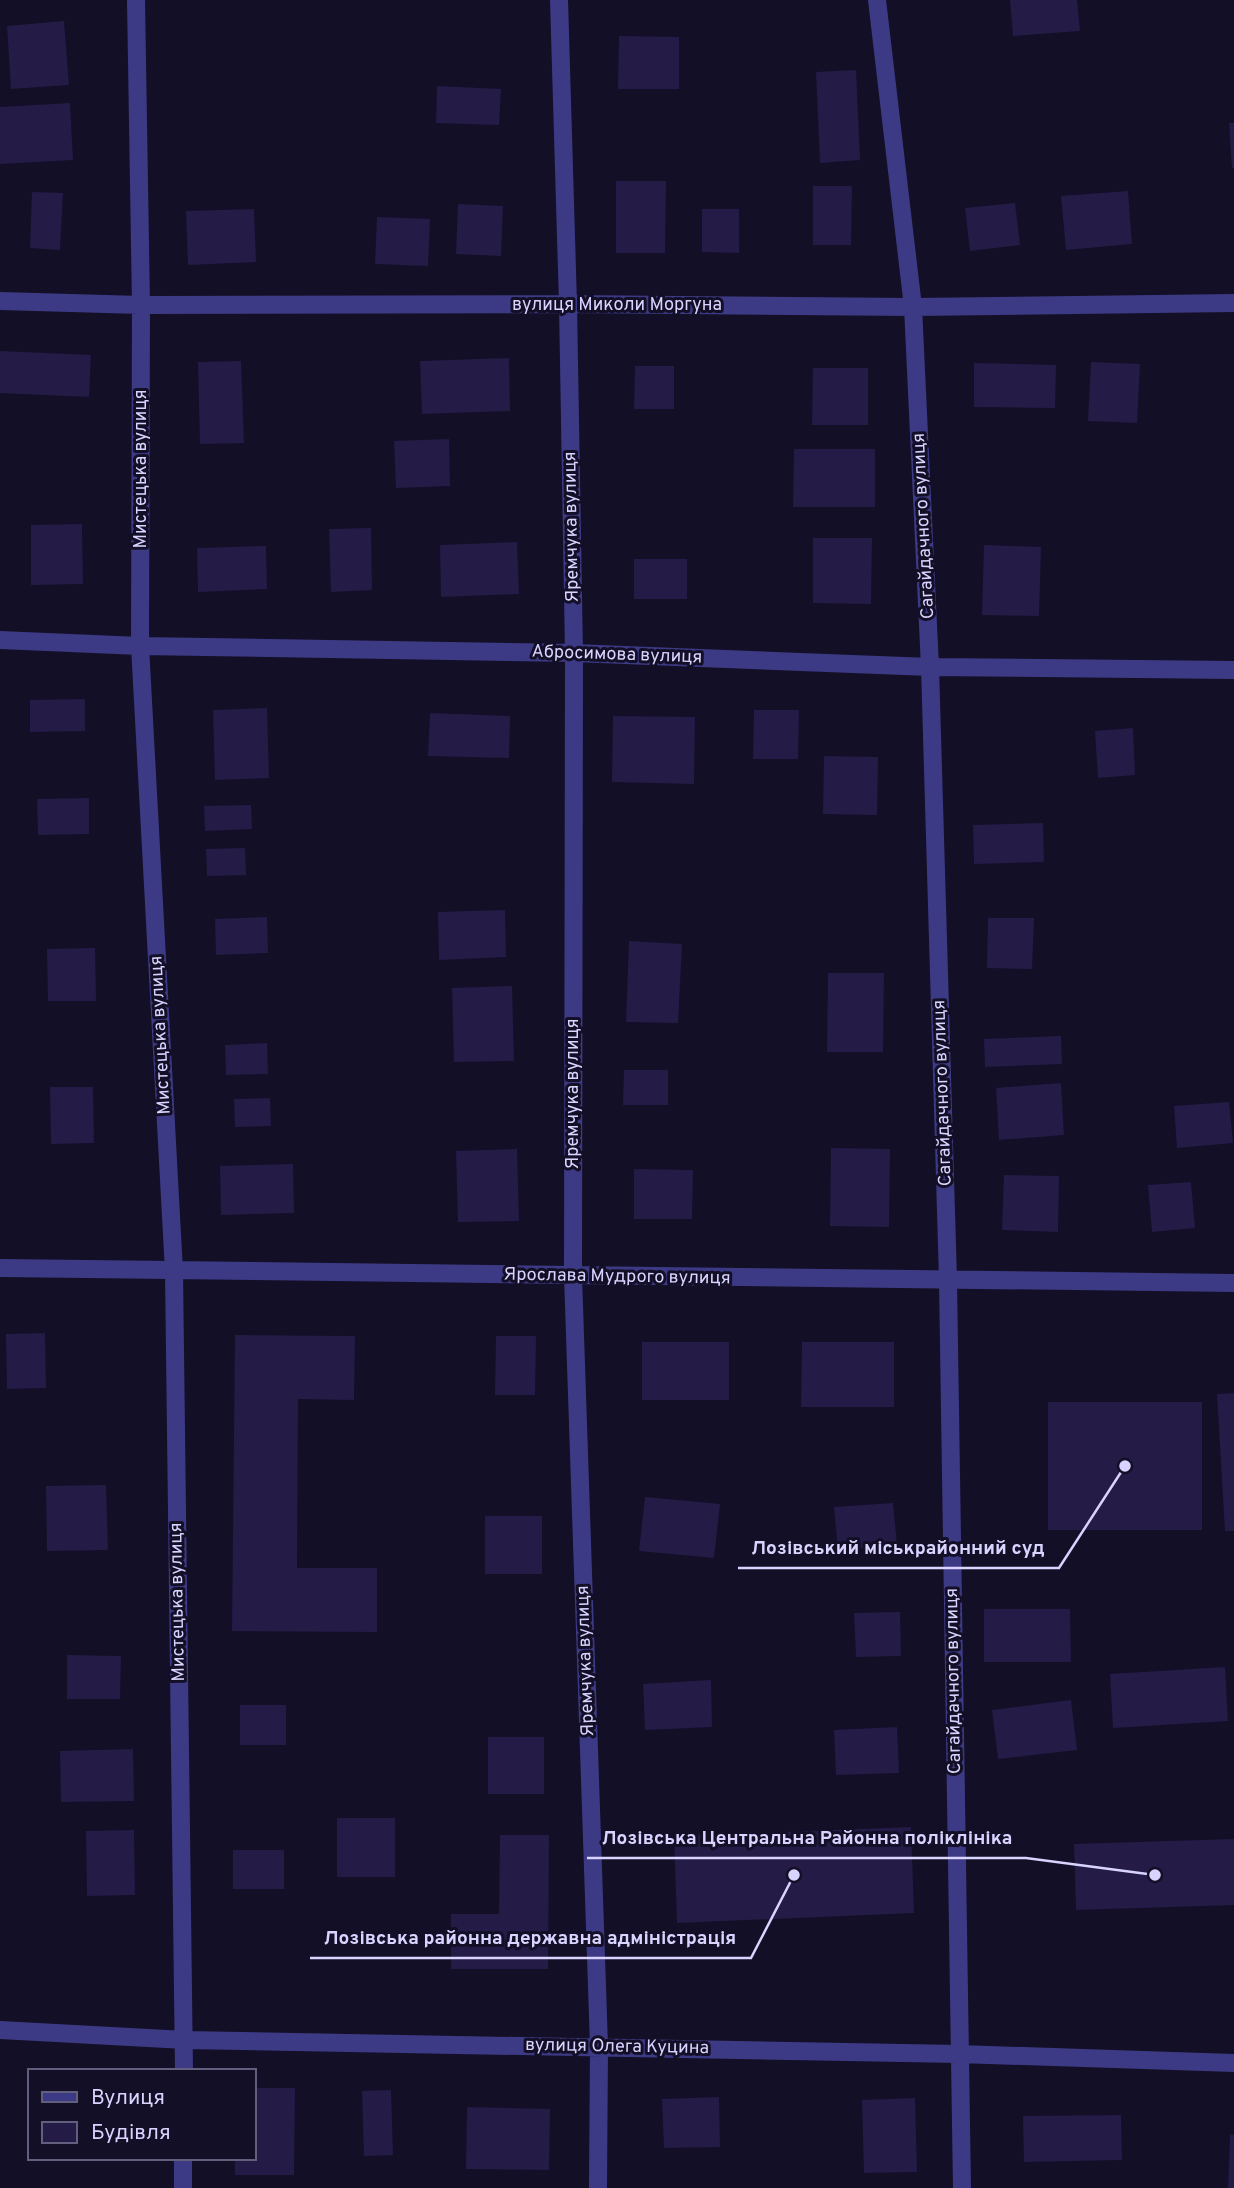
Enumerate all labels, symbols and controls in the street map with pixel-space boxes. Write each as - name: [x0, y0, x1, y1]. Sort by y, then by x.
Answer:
- street label: вулиця Миколи Моргуна: [512, 294, 722, 317]
- street label: Мистецька вулиця: [130, 390, 153, 548]
- street label: Сагайдачного вулиця: [908, 432, 940, 620]
- street label: Яремчука вулиця: [559, 451, 585, 603]
- street label: Абросимова вулиця: [531, 641, 703, 669]
- street label: Мистецька вулиця: [145, 955, 177, 1115]
- street label: Сагайдачного вулиця: [928, 1000, 958, 1186]
- street label: Яремчука вулиця: [562, 1018, 585, 1170]
- street label: Ярослава Мудрого вулиця: [503, 1264, 731, 1290]
- street label: Мистецька вулиця: [165, 1522, 191, 1682]
- callout: Лозівський міськрайонний суд: [738, 1528, 1059, 1568]
- text: Лозівський міськрайонний суд: [751, 1537, 1045, 1561]
- street label: Яремчука вулиця: [572, 1585, 600, 1737]
- street label: Сагайдачного вулиця: [941, 1588, 967, 1774]
- callout: Лозівська Центральна Районна поліклініка: [587, 1818, 1026, 1858]
- text: Лозівська Центральна Районна поліклініка: [602, 1827, 1012, 1851]
- callout: Лозівська районна державна адміністрація: [310, 1918, 751, 1958]
- text: Лозівська районна державна адміністрація: [324, 1927, 736, 1951]
- street label: вулиця Олега Куцина: [525, 2034, 709, 2060]
- legend: [28, 2069, 256, 2160]
- text: Вулиця: [91, 2085, 165, 2112]
- text: Будівля: [91, 2120, 171, 2147]

